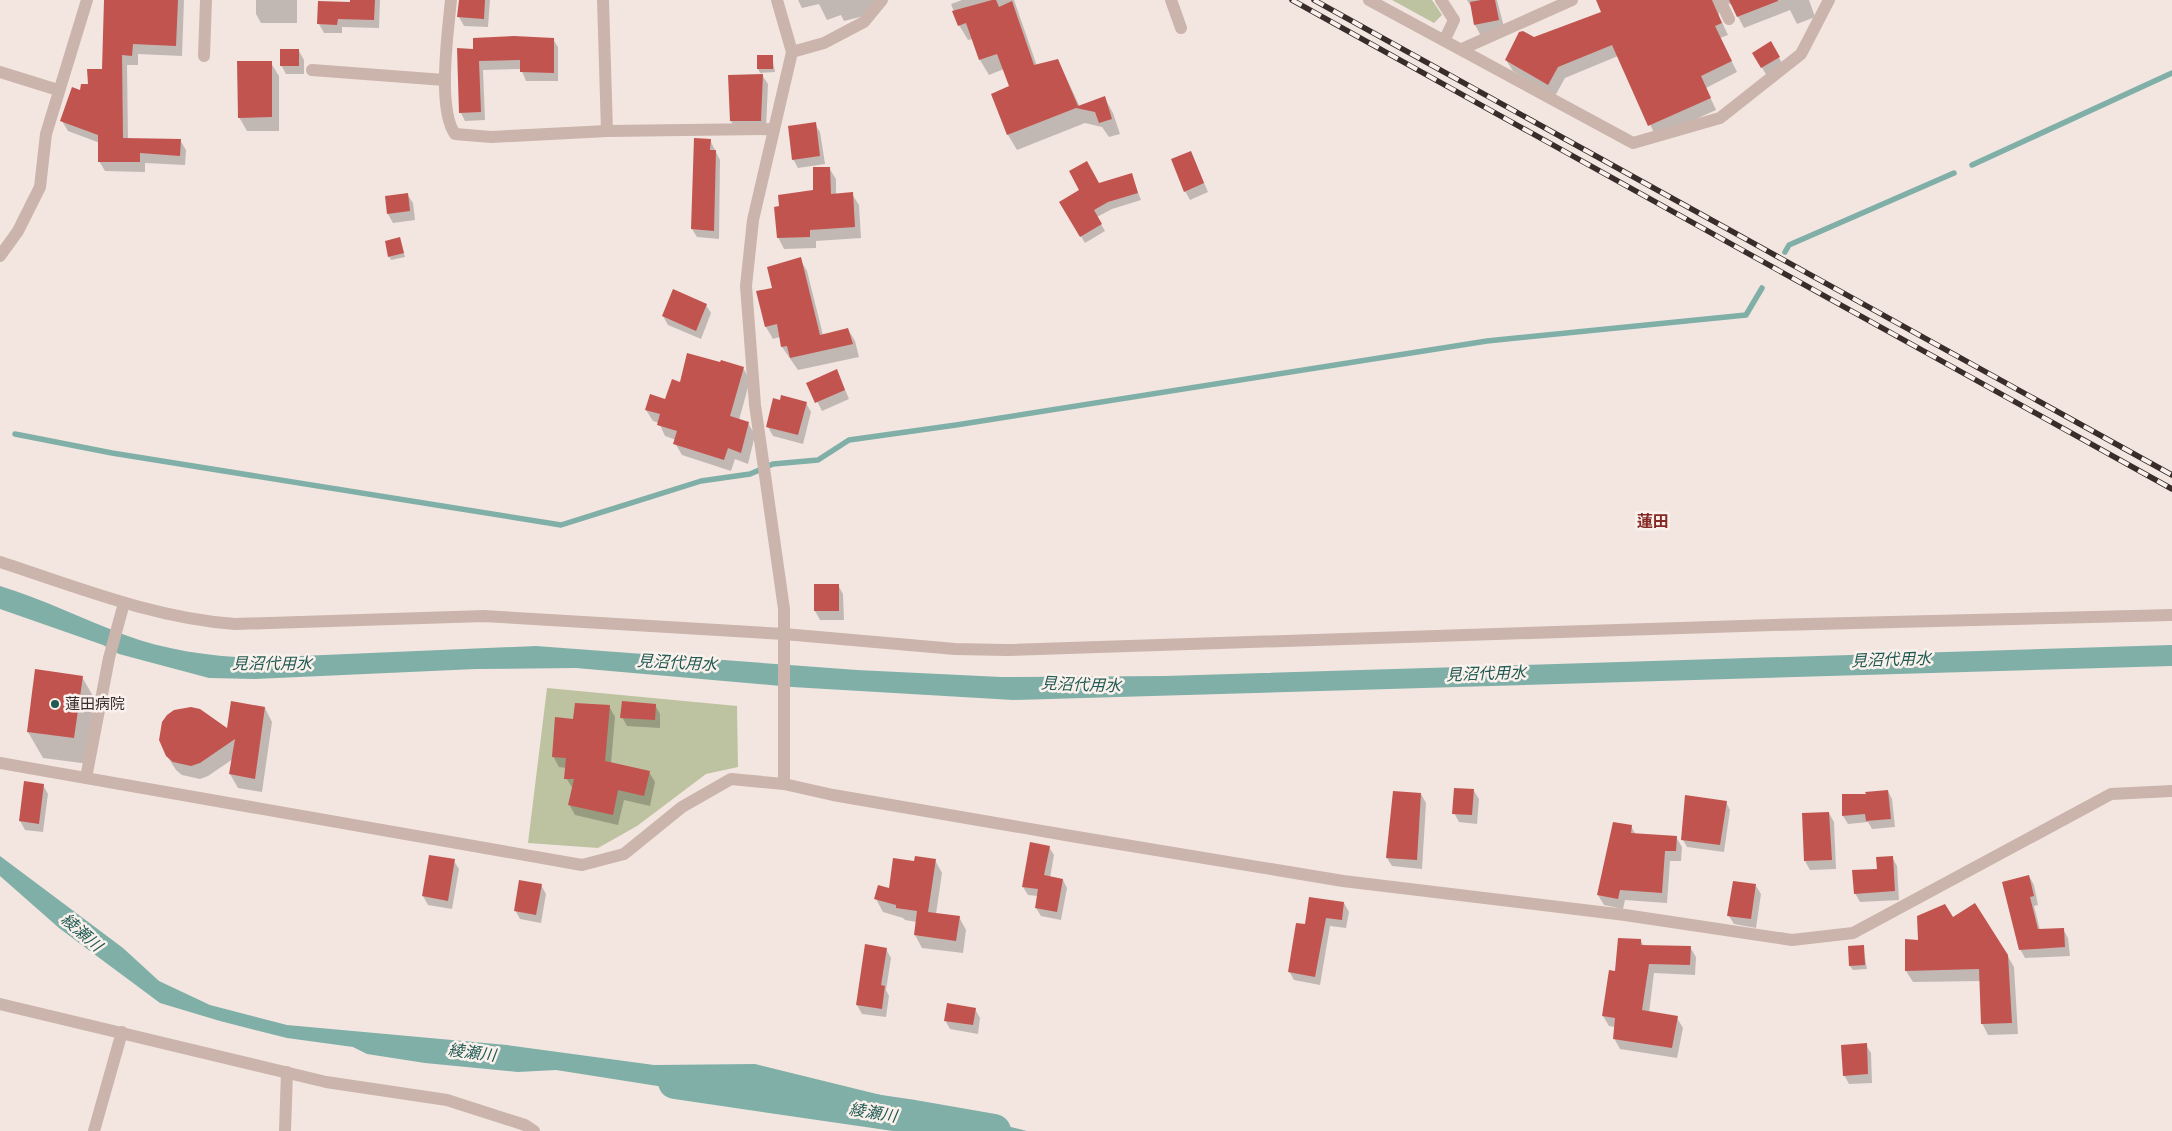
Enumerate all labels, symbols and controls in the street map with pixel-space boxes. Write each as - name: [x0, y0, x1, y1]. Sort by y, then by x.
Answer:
- district label: 蓮田: [1637, 511, 1669, 531]
- water label: 見沼代用水: [1851, 648, 1933, 670]
- water label: 見沼代用水: [637, 650, 719, 674]
- water label: 見沼代用水: [232, 653, 314, 673]
- water label: 見沼代用水: [1446, 662, 1528, 684]
- water label: 見沼代用水: [1041, 673, 1123, 695]
- place label: 蓮田病院: [65, 694, 125, 713]
- marker: 蓮田病院: [49, 698, 61, 710]
- water label: 綾瀬川: [57, 909, 108, 957]
- water label: 綾瀬川: [447, 1039, 499, 1065]
- water label: 綾瀬川: [848, 1098, 900, 1126]

